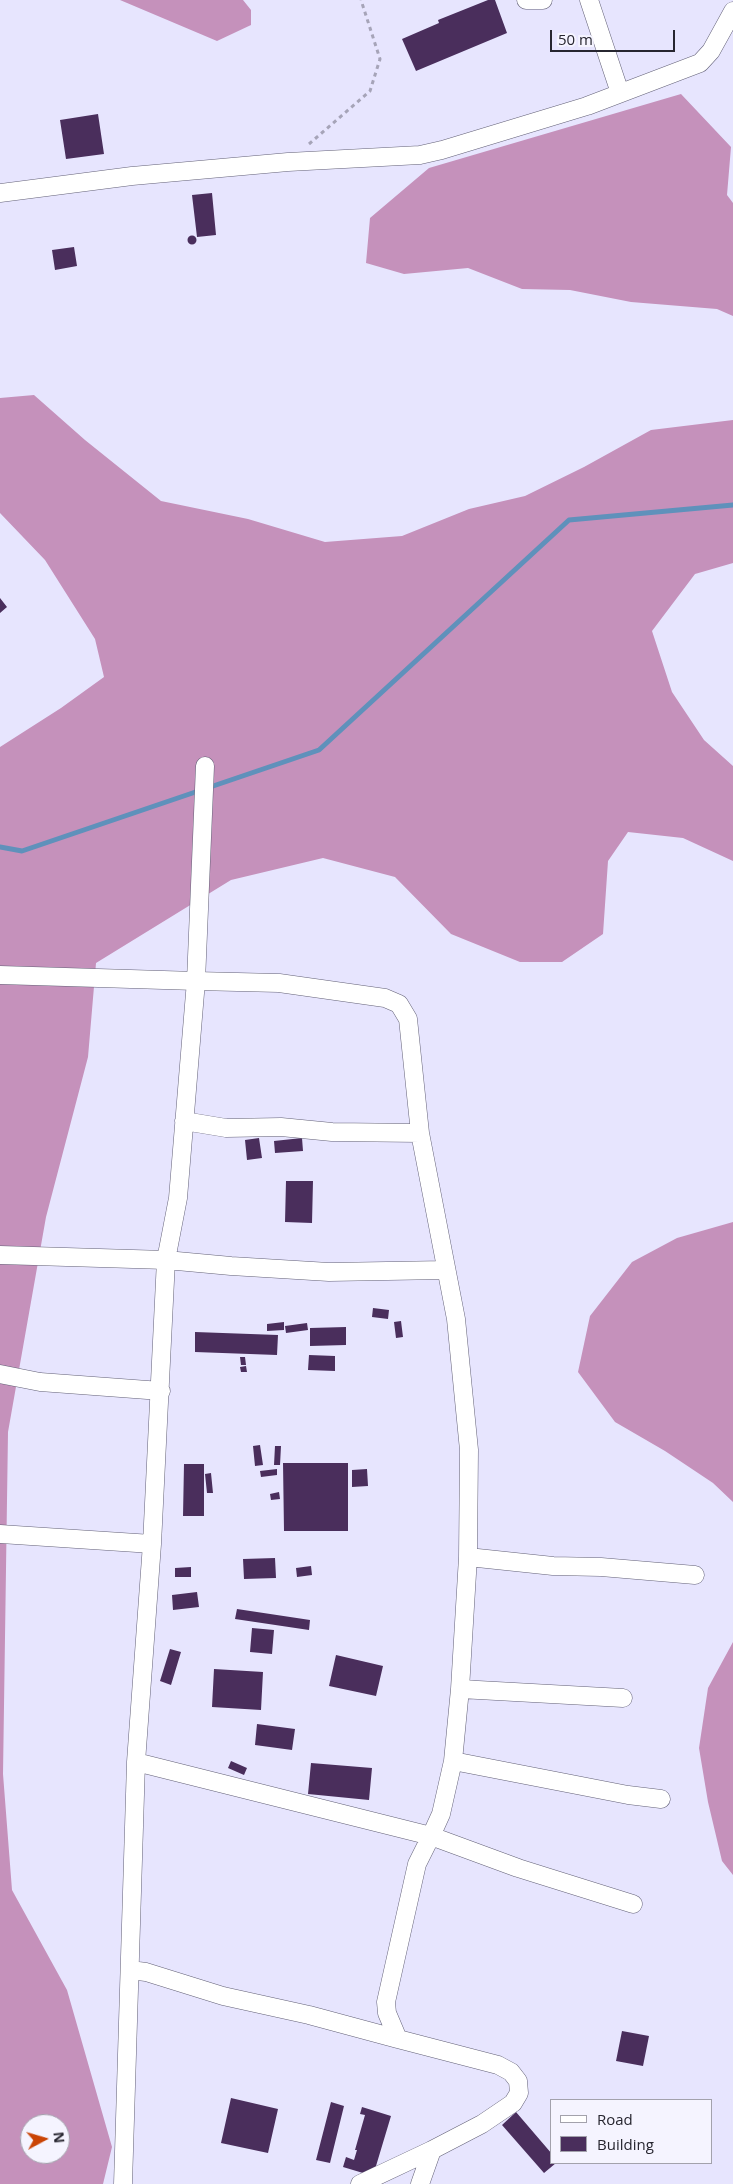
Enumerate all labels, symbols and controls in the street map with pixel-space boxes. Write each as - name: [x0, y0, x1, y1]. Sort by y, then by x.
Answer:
- scale bar: [553, 20, 678, 52]
- text: 50 m: [558, 29, 593, 49]
- legend: [550, 2099, 713, 2164]
- text: Road: [597, 2109, 633, 2129]
- north arrow: [20, 2114, 70, 2164]
- text: N: [49, 2131, 69, 2144]
- text: Building: [597, 2134, 654, 2154]

